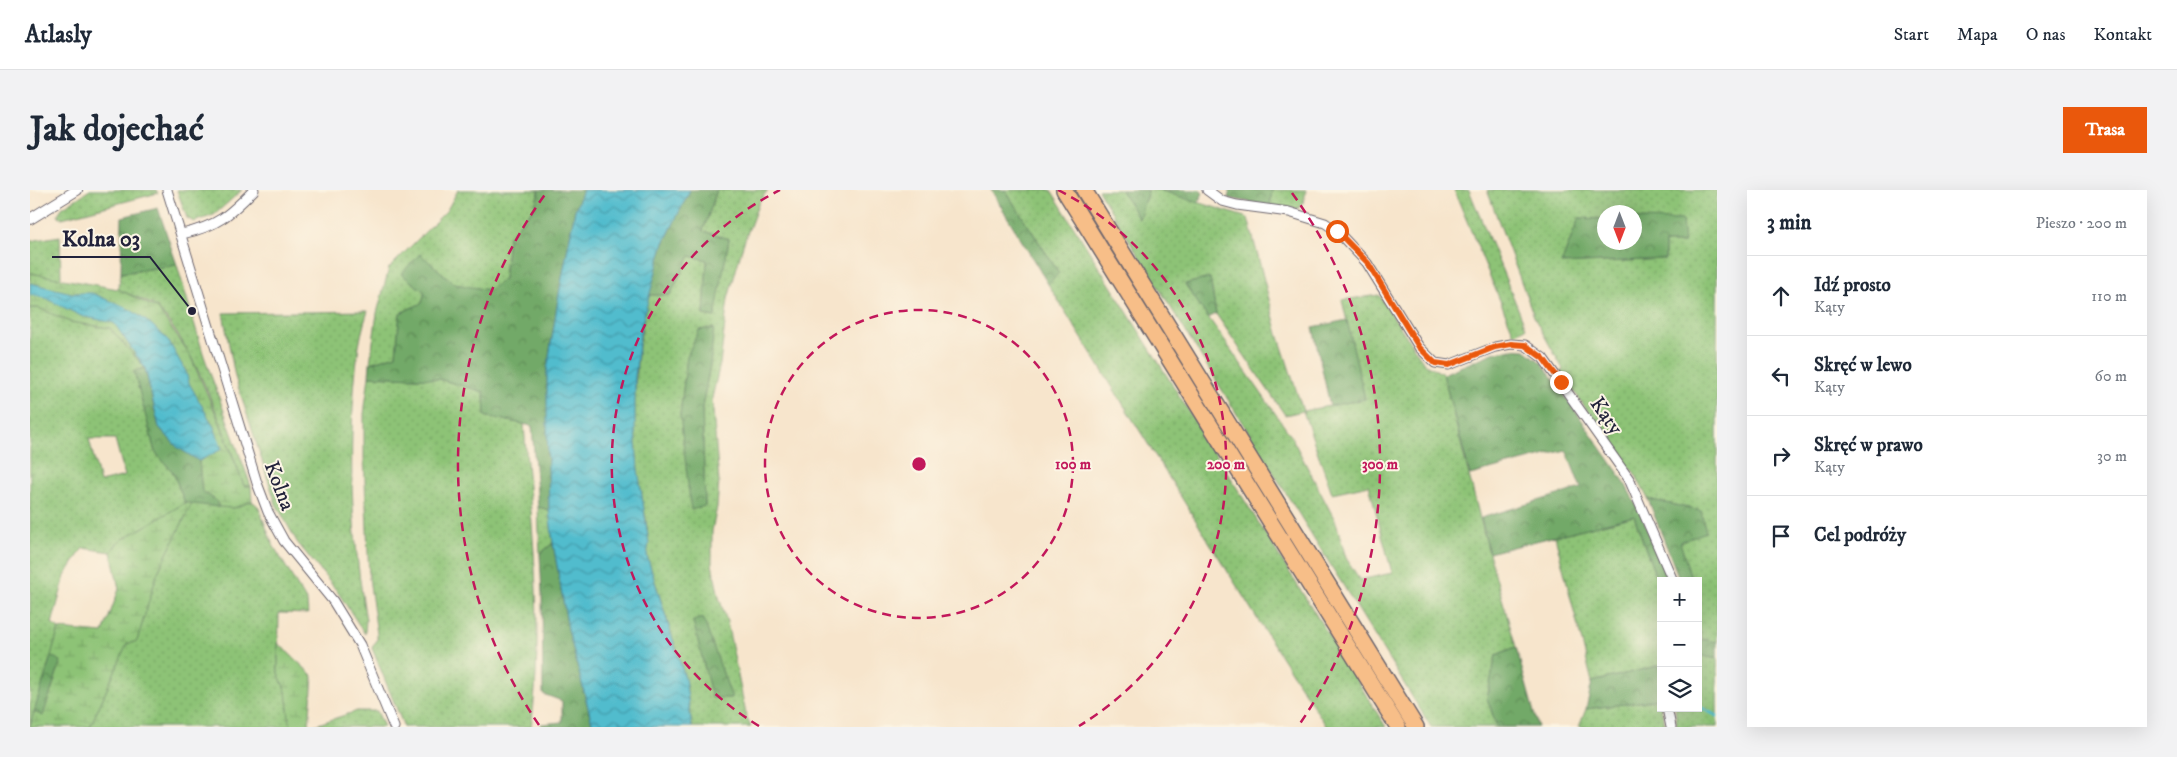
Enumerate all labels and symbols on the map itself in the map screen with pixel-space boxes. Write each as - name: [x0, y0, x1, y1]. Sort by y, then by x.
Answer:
- north arrow: [1597, 205, 1642, 250]
- callout: Kolna 03: [52, 220, 150, 257]
- route start: [1326, 220, 1349, 243]
- text: Kolna 03: [62, 226, 140, 253]
- route end: [1550, 371, 1573, 394]
- street label: Kąty: [1584, 392, 1629, 441]
- centre of rings: [910, 455, 928, 473]
- text: 100 m: [1055, 455, 1092, 474]
- text: 200 m: [1207, 455, 1246, 474]
- text: 300 m: [1362, 455, 1399, 474]
- street label: Kolna: [258, 458, 300, 514]

